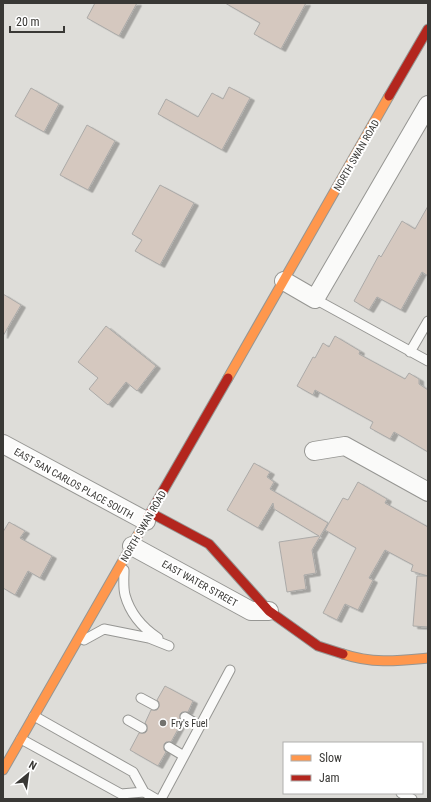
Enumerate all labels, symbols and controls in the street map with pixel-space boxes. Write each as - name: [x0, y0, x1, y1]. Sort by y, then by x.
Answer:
- scale bar: [10, 8, 64, 34]
- text: 20 m: [16, 15, 40, 29]
- street label: NORTH SWAN ROAD: [332, 117, 381, 193]
- street label: EAST SAN CARLOS PLACE SOUTH: [12, 446, 135, 521]
- street label: NORTH SWAN ROAD: [119, 488, 168, 564]
- street label: EAST WATER STREET: [160, 558, 239, 609]
- marker: Fry's Fuel: [158, 718, 168, 728]
- place label: Fry's Fuel: [171, 718, 208, 729]
- legend: [283, 742, 423, 794]
- text: Slow: [319, 751, 342, 765]
- north arrow: [8, 754, 48, 794]
- text: N: [27, 758, 39, 773]
- text: Jam: [319, 771, 340, 785]

